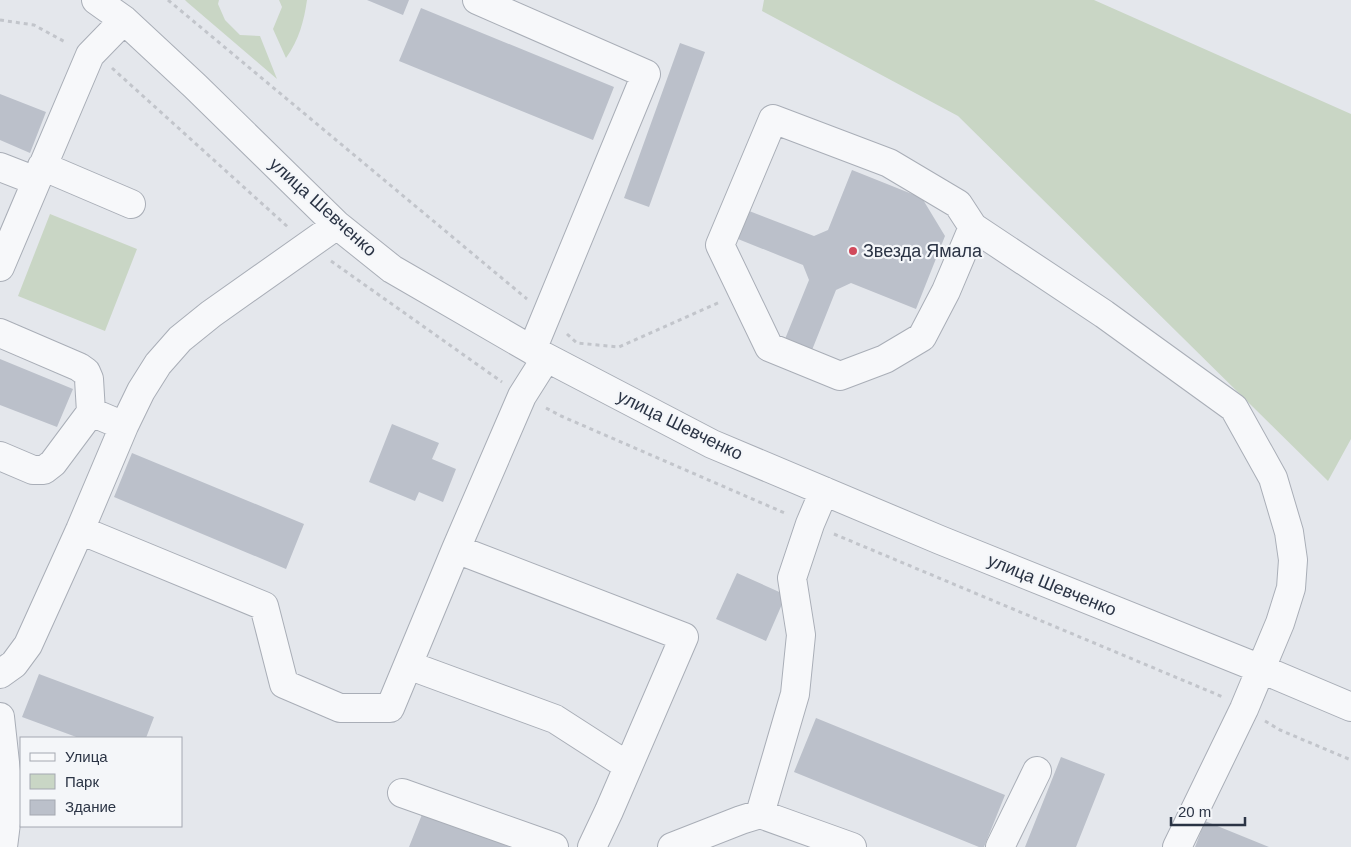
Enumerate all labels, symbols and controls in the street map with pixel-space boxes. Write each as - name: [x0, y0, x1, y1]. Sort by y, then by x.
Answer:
- street label: улица Шевченко: [265, 154, 381, 260]
- place label: Звезда Ямала: [863, 241, 983, 261]
- marker: Звезда Ямала: [847, 245, 859, 257]
- street label: улица Шевченко: [614, 386, 746, 464]
- street label: улица Шевченко: [985, 550, 1119, 620]
- legend: [20, 737, 182, 827]
- text: Улица: [65, 748, 108, 765]
- text: Парк: [65, 773, 99, 790]
- scale bar: [1171, 794, 1245, 826]
- text: Здание: [65, 798, 116, 815]
- text: 20 m: [1178, 803, 1211, 820]

